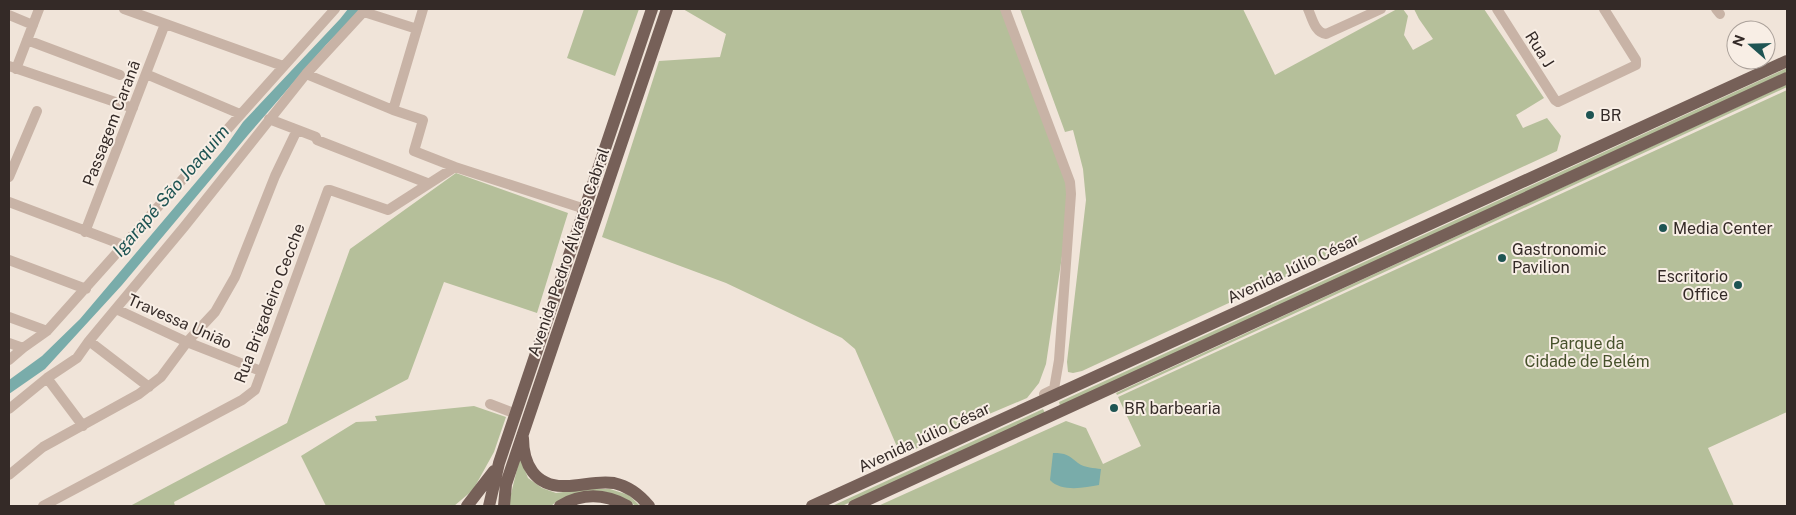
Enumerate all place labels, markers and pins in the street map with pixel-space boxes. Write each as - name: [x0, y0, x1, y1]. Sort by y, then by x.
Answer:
- place label: BR: [1600, 106, 1622, 125]
- marker: BR: [1584, 109, 1596, 121]
- place label: Media Center: [1673, 219, 1773, 238]
- marker: Media Center: [1657, 222, 1669, 234]
- place label: Gastronomic Pavilion: [1512, 240, 1607, 277]
- marker: Gastronomic Pavilion: [1496, 252, 1508, 264]
- place label: Escritorio Office: [1657, 267, 1728, 304]
- marker: Escritorio Office: [1732, 279, 1744, 291]
- place label: BR barbearia: [1124, 399, 1221, 418]
- marker: BR barbearia: [1108, 402, 1120, 414]

